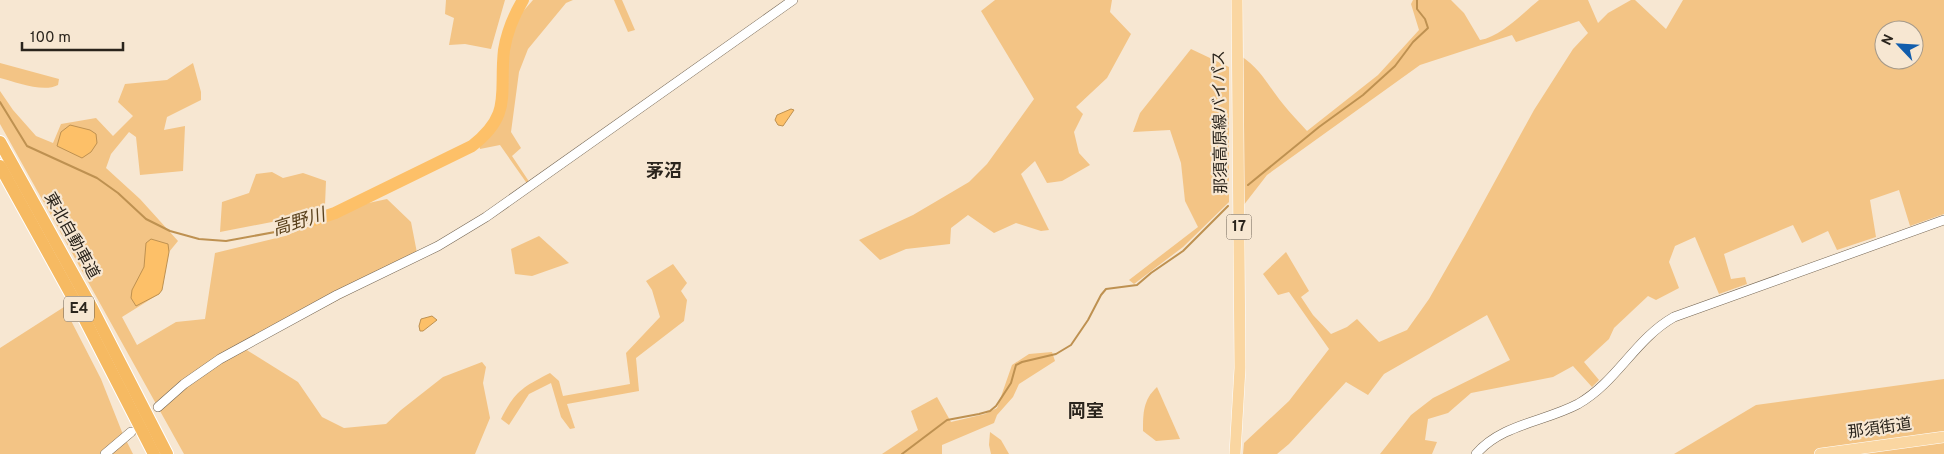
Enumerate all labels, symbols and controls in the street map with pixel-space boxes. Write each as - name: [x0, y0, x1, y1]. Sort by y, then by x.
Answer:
- scale bar: [22, 20, 124, 52]
- north arrow: [1874, 20, 1924, 70]
- text: 100 m: [30, 29, 71, 48]
- text: N: [1879, 32, 1898, 48]
- street label: 那須高原線バイパス: [1210, 50, 1232, 194]
- district label: 茅沼: [646, 161, 682, 184]
- street label: 東北自動車道: [39, 189, 103, 283]
- water label: 高野川: [270, 204, 330, 242]
- road number: 17: [1226, 214, 1252, 240]
- road number: E4: [64, 296, 94, 322]
- district label: 岡室: [1068, 401, 1104, 424]
- street label: 那須街道: [1847, 415, 1913, 443]

